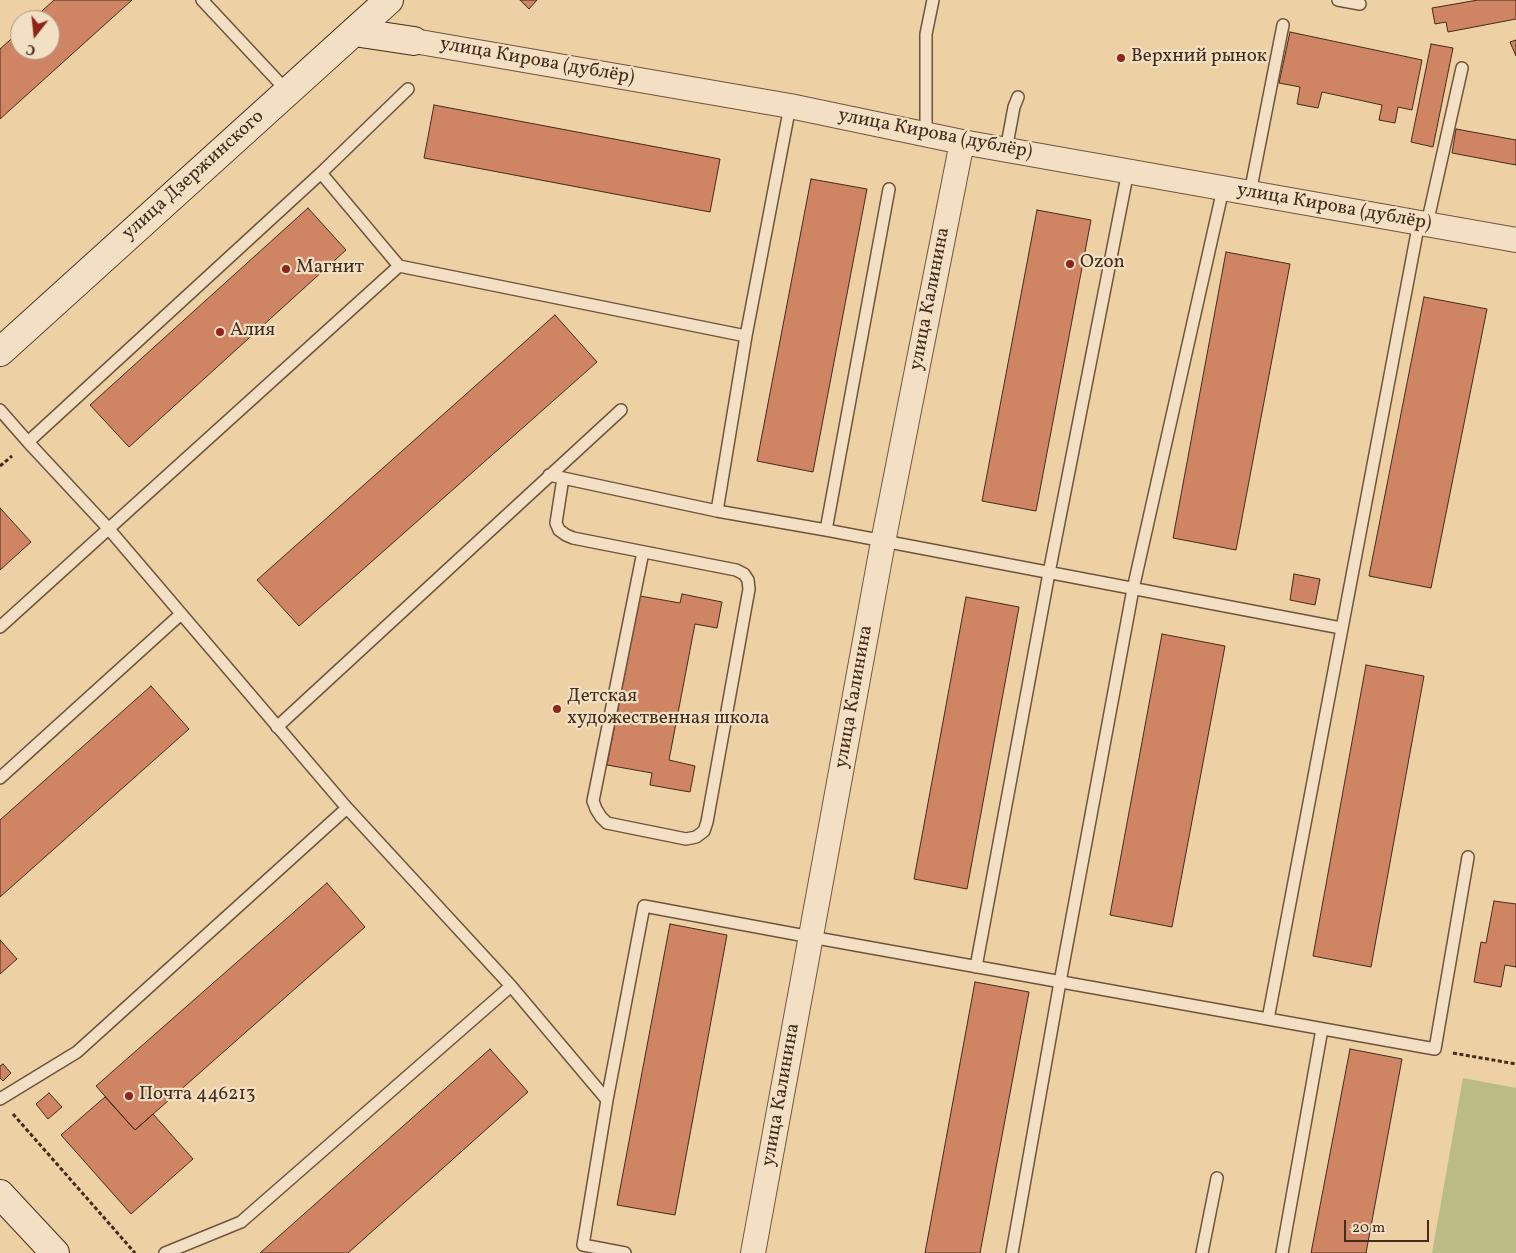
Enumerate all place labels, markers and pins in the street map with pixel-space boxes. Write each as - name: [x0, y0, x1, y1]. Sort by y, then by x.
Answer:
- place label: Верхний рынок: [1131, 47, 1267, 69]
- marker: Верхний рынок: [1115, 52, 1127, 64]
- place label: Ozon: [1080, 253, 1125, 275]
- place label: Магнит: [296, 258, 364, 280]
- marker: Ozon: [1064, 258, 1076, 270]
- marker: Магнит: [280, 263, 292, 275]
- place label: Алия: [230, 321, 275, 343]
- marker: Алия: [214, 326, 226, 338]
- place label: Детская художественная школа: [567, 687, 770, 731]
- marker: Детская художественная школа: [551, 703, 563, 715]
- place label: Почта 446213: [139, 1085, 256, 1107]
- marker: Почта 446213: [123, 1090, 135, 1102]

